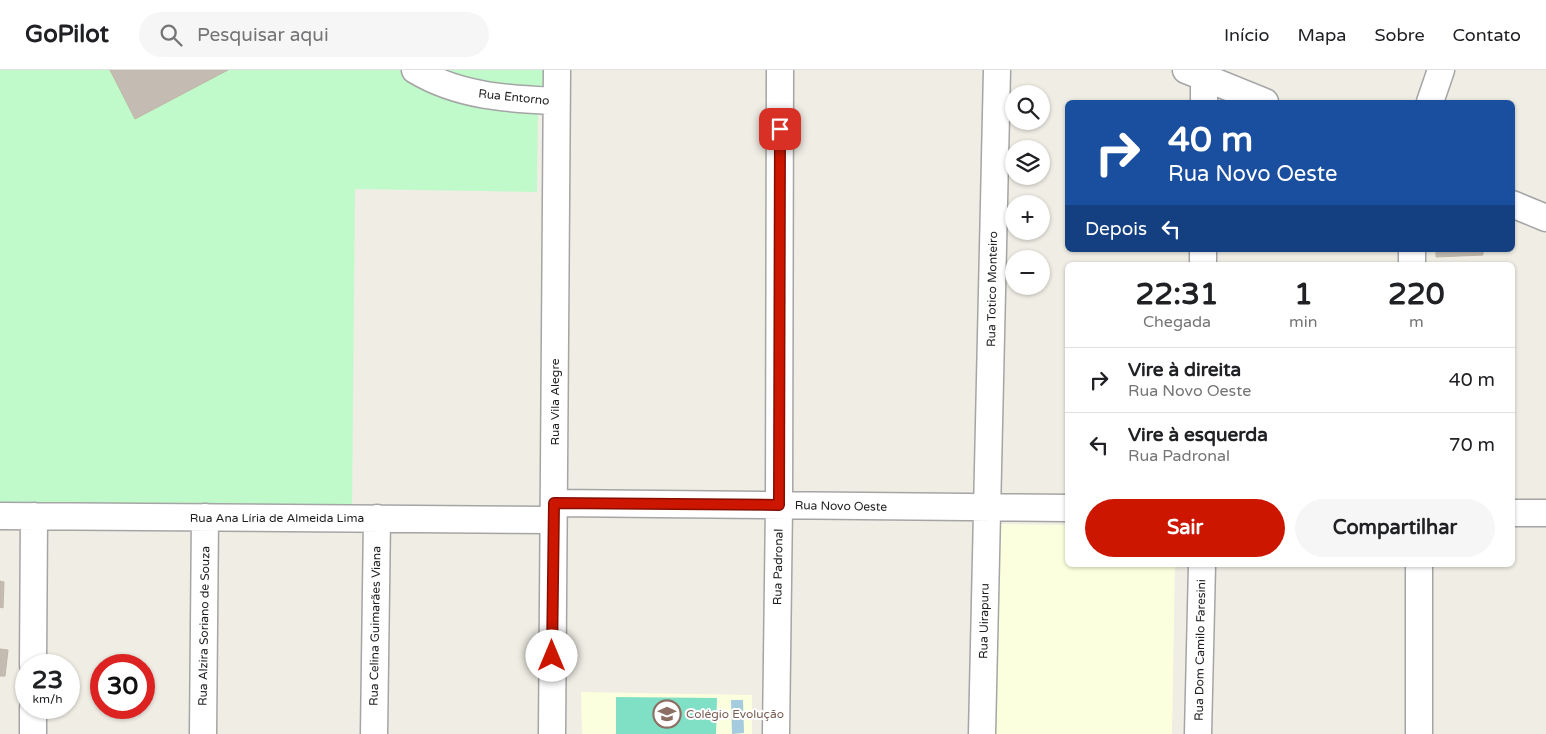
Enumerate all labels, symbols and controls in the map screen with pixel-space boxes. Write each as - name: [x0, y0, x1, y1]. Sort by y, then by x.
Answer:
- search box: [139, 12, 489, 57]
- text: GoPilot: [25, 20, 109, 49]
- icon: search: [157, 21, 185, 49]
- text: Pesquisar aqui: [197, 24, 329, 46]
- text: Início: [1224, 24, 1269, 46]
- text: Mapa: [1297, 24, 1346, 46]
- text: Sobre: [1374, 24, 1425, 46]
- text: Contato: [1453, 24, 1521, 46]
- map controls: [1005, 85, 1050, 295]
- button: search: [1005, 85, 1050, 130]
- street label: Rua Entorno: [478, 86, 550, 108]
- pin: [759, 108, 801, 150]
- icon: arrive: [766, 115, 794, 143]
- text: 40 m: [1168, 119, 1253, 161]
- icon: right: [1085, 120, 1150, 185]
- button: layers: [1005, 140, 1050, 185]
- text: Rua Novo Oeste: [1168, 161, 1337, 187]
- button: +: [1005, 195, 1050, 240]
- icon: left: [1157, 215, 1185, 243]
- text: Depois: [1085, 218, 1147, 240]
- street label: Rua Totico Monteiro: [984, 231, 1000, 347]
- button: −: [1005, 250, 1050, 295]
- text: 22:31: [1135, 276, 1219, 313]
- text: 1: [1294, 276, 1313, 313]
- text: 220: [1388, 276, 1445, 313]
- text: Chegada: [1143, 312, 1211, 332]
- text: min: [1289, 312, 1318, 332]
- text: m: [1409, 312, 1424, 332]
- street label: Rua Vila Alegre: [548, 358, 562, 446]
- text: Vire à direita: [1128, 359, 1241, 381]
- icon: right: [1085, 366, 1113, 394]
- text: 40 m: [1449, 369, 1495, 391]
- text: Rua Novo Oeste: [1128, 381, 1251, 401]
- text: Vire à esquerda: [1128, 424, 1268, 446]
- icon: left: [1085, 431, 1113, 459]
- text: 70 m: [1449, 434, 1495, 456]
- text: Rua Padronal: [1128, 446, 1230, 466]
- street label: Rua Novo Oeste: [795, 498, 888, 514]
- button: Sair: [1085, 499, 1285, 557]
- button: Compartilhar: [1295, 499, 1495, 557]
- street label: Rua Ana Líria de Almeida Lima: [190, 511, 364, 525]
- street label: Rua Padronal: [770, 529, 786, 605]
- street label: Rua Alzira Soriano de Souza: [196, 546, 212, 706]
- street label: Rua Celina Guimarães Viana: [367, 546, 383, 706]
- street label: Rua Dom Camilo Faresini: [1192, 579, 1208, 721]
- street label: Rua Uirapuru: [976, 583, 992, 659]
- position arrow: [525, 629, 577, 681]
- speed limit sign: 30: [90, 654, 155, 719]
- text: 23: [32, 665, 63, 695]
- text: km/h: [32, 692, 63, 706]
- school or university icon: Colégio Evolução: [652, 699, 682, 729]
- place label: Colégio Evolução: [686, 707, 784, 721]

